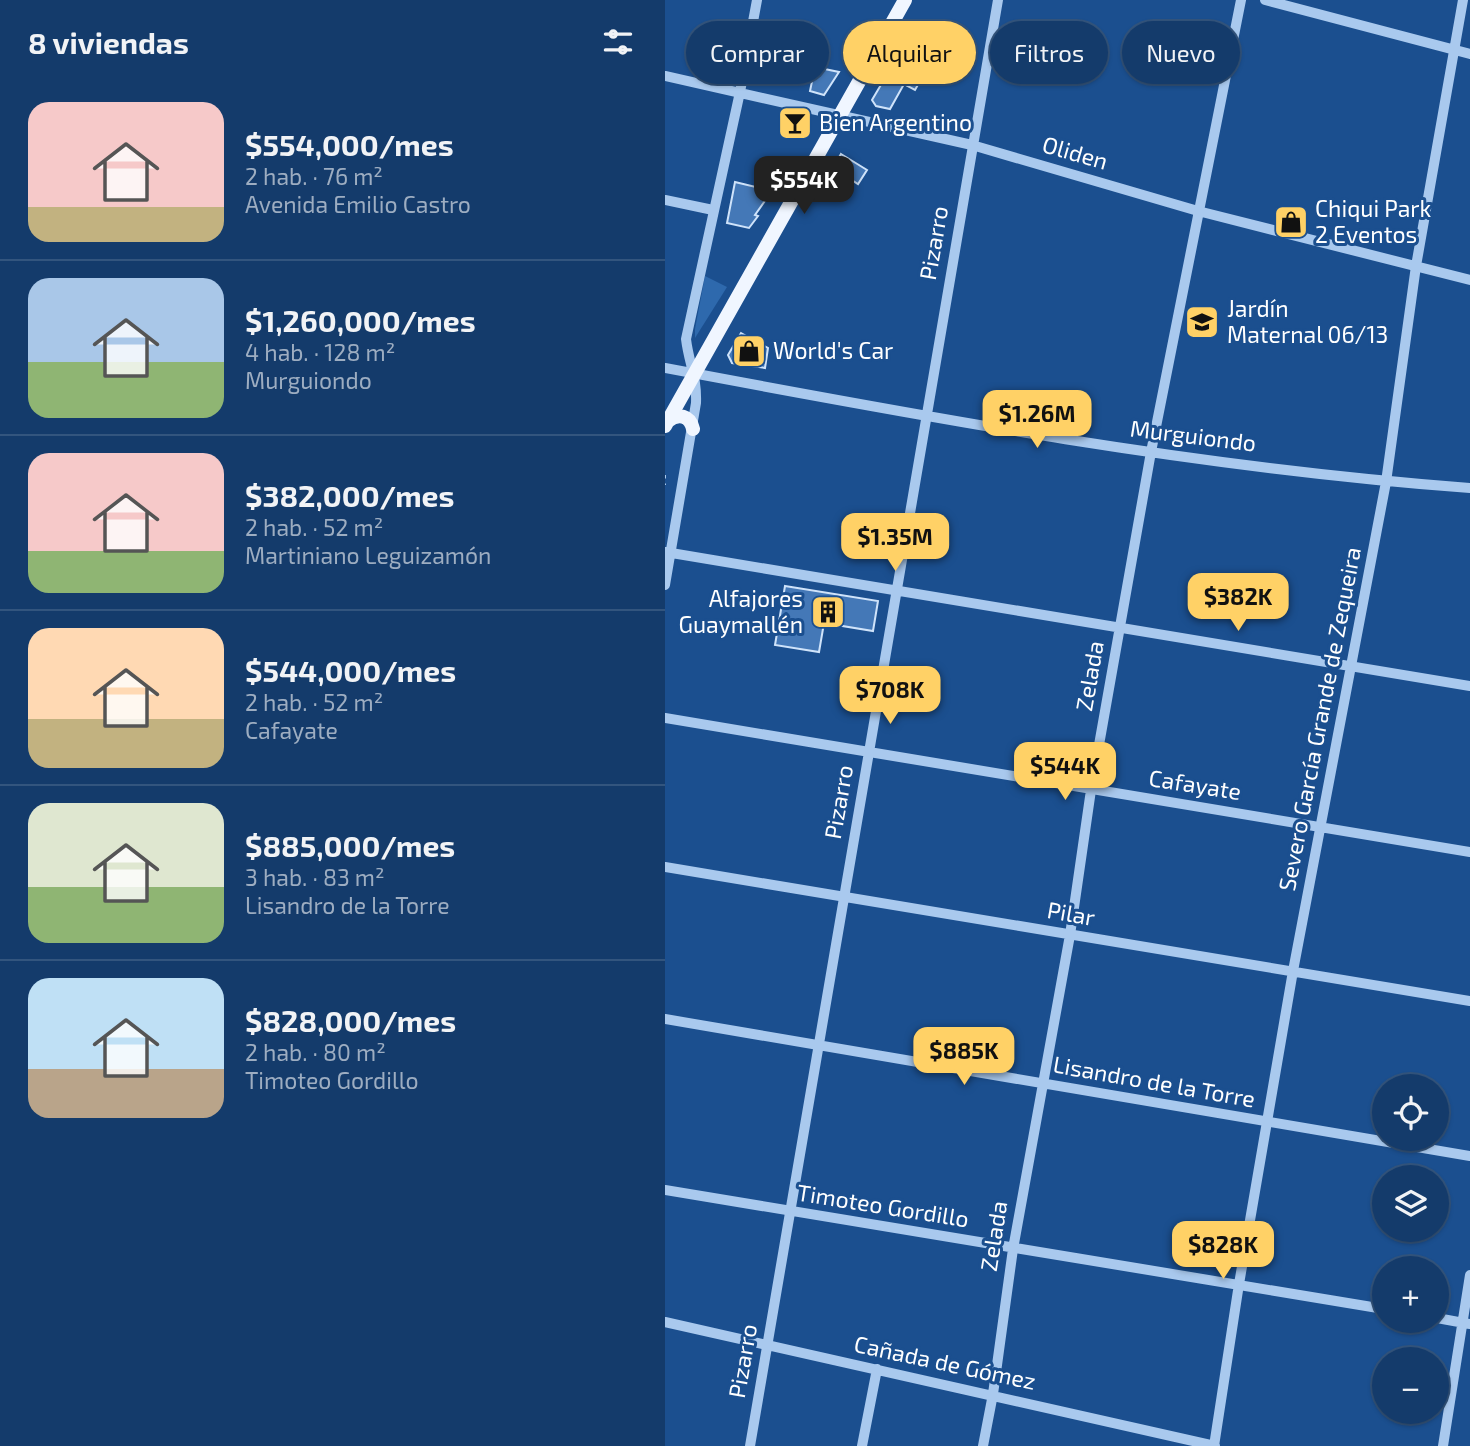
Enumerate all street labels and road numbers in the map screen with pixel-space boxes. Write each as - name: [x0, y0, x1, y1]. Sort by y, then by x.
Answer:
- street label: Oliden: [1039, 129, 1111, 175]
- street label: Pizarro: [913, 204, 953, 282]
- street label: Murguiondo: [1129, 413, 1258, 457]
- street label: Severo García Grande de Zequeira: [1272, 544, 1366, 893]
- street label: Zelada: [1069, 639, 1109, 713]
- street label: Pizarro: [818, 763, 858, 841]
- street label: Cafayate: [1147, 763, 1243, 805]
- street label: Pilar: [1045, 895, 1097, 931]
- street label: Lisandro de la Torre: [1051, 1049, 1257, 1113]
- street label: Timoteo Gordillo: [795, 1178, 971, 1232]
- street label: Zelada: [974, 1199, 1012, 1273]
- street label: Pizarro: [722, 1322, 762, 1400]
- street label: Cañada de Gómez: [852, 1329, 1039, 1395]

